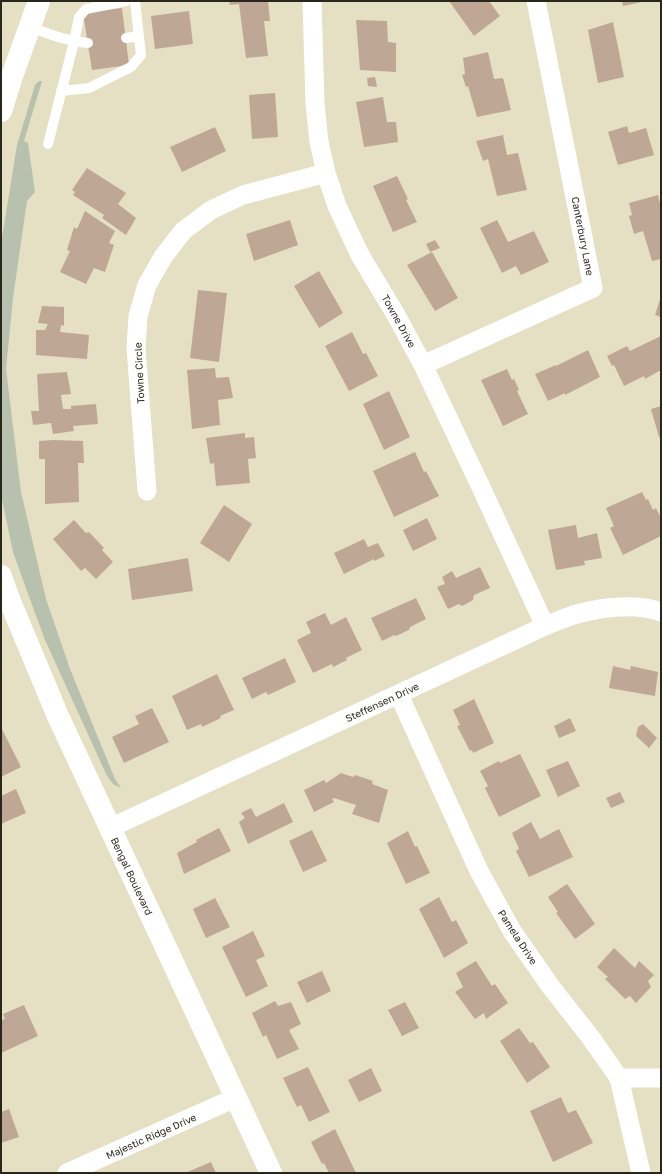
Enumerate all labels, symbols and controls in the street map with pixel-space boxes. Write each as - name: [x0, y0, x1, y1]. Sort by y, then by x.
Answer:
- street label: Canterbury Lane: [569, 196, 597, 277]
- street label: Towne Drive: [380, 292, 419, 350]
- street label: Towne Circle: [131, 342, 147, 404]
- street label: Steffensen Drive: [343, 680, 421, 724]
- street label: Bengal Boulevard: [109, 835, 155, 917]
- street label: Pamela Drive: [496, 907, 540, 967]
- street label: Majestic Ridge Drive: [104, 1111, 198, 1161]

